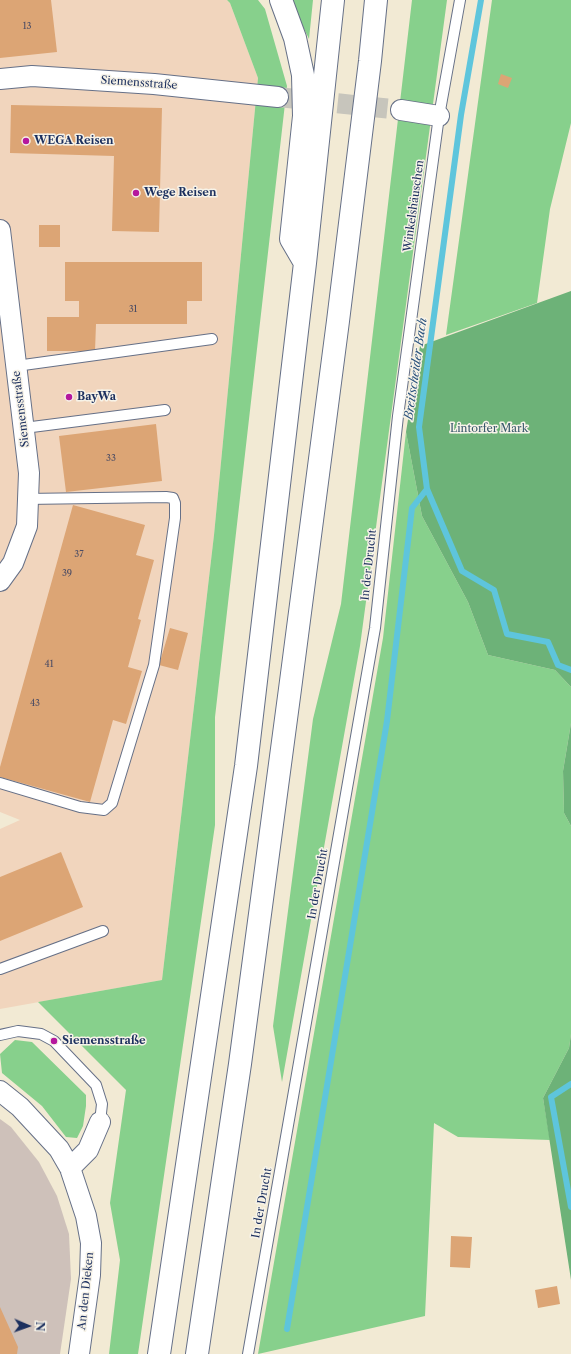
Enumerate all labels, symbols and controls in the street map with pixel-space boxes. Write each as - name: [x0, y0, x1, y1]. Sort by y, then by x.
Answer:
- house number: 13: [23, 21, 31, 31]
- street label: Siemensstraße: [100, 74, 178, 92]
- place label: WEGA Reisen: [34, 134, 114, 148]
- marker: WEGA Reisen: [21, 136, 31, 146]
- street label: Winkelshäuschen: [401, 159, 427, 253]
- place label: Wege Reisen: [144, 186, 216, 200]
- marker: Wege Reisen: [131, 188, 141, 198]
- house number: 31: [129, 304, 137, 314]
- water label: Breitscheider Bach: [402, 317, 430, 421]
- street label: Siemensstraße: [10, 370, 32, 448]
- place label: BayWa: [77, 390, 116, 404]
- marker: BayWa: [64, 392, 74, 402]
- park label: Lintorfer Mark: [450, 422, 528, 436]
- house number: 33: [106, 453, 116, 463]
- street label: In der Drucht: [359, 529, 379, 601]
- house number: 37: [74, 549, 84, 559]
- house number: 39: [62, 568, 72, 578]
- house number: 41: [45, 659, 53, 669]
- house number: 43: [30, 698, 40, 708]
- street label: In der Drucht: [305, 848, 331, 920]
- place label: Siemensstraße: [62, 1034, 146, 1048]
- marker: Siemensstraße: [49, 1036, 59, 1046]
- street label: In der Drucht: [249, 1167, 275, 1239]
- street label: An den Dieken: [75, 1252, 97, 1330]
- north arrow: [8, 1306, 48, 1346]
- text: N: [33, 1321, 47, 1331]

